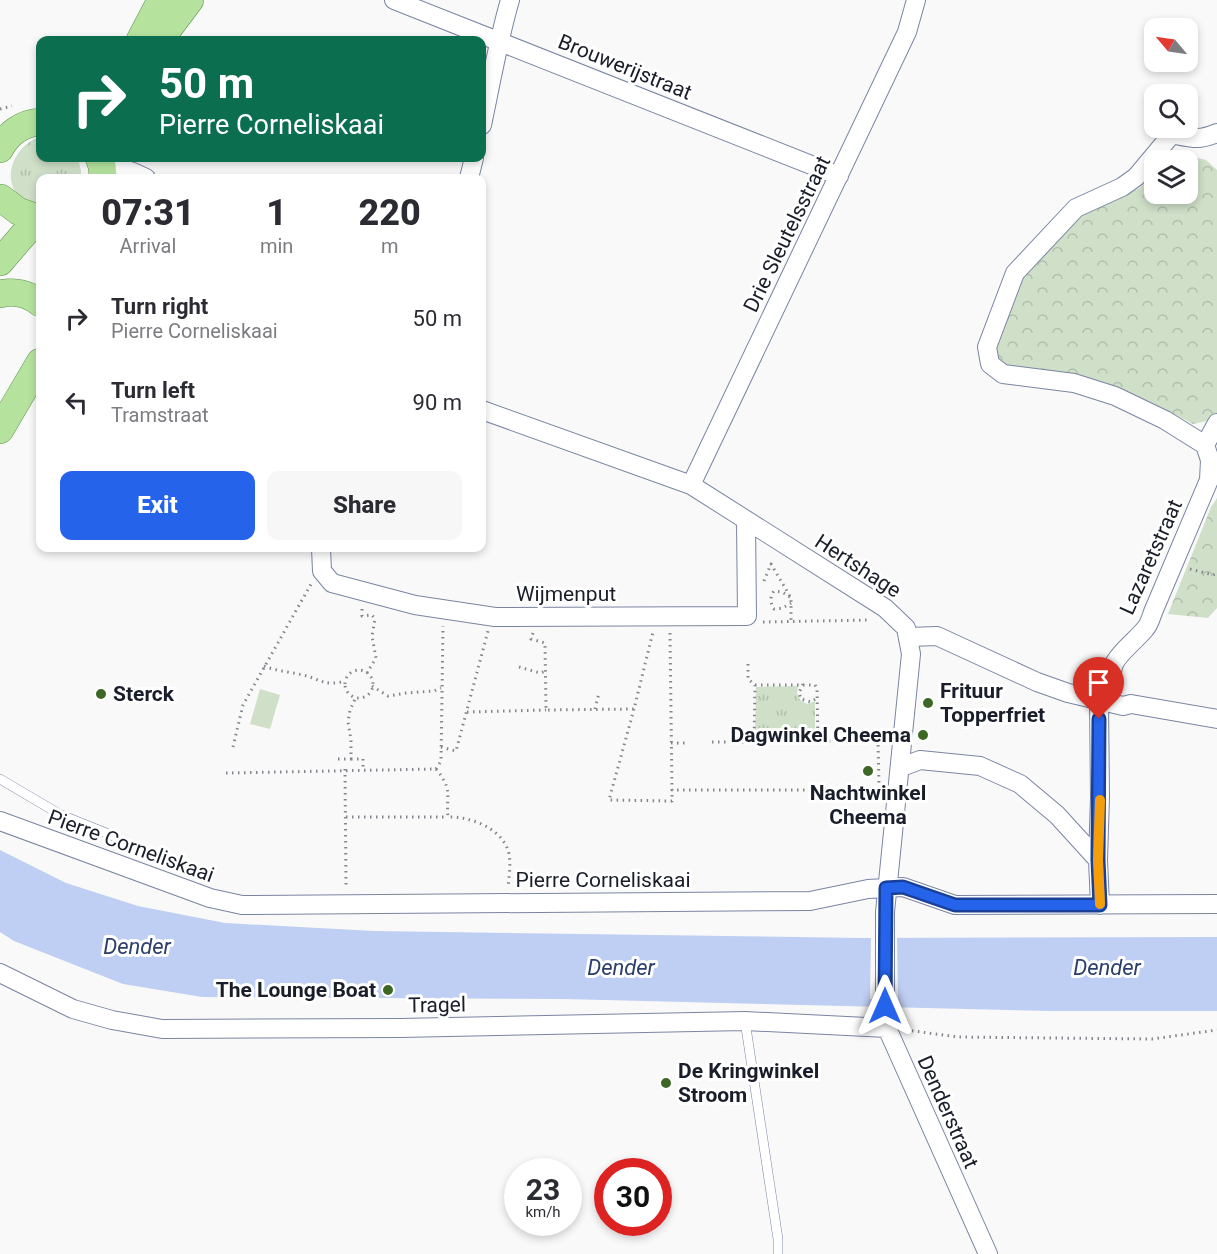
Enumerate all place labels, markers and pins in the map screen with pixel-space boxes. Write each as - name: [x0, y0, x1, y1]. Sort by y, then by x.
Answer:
- pin: [1073, 657, 1124, 719]
- place label: Frituur Topperfriet: [940, 679, 1045, 727]
- place label: Sterck: [113, 682, 175, 706]
- marker: Sterck: [94, 687, 108, 701]
- marker: Frituur Topperfriet: [921, 696, 935, 710]
- place label: Dagwinkel Cheema: [731, 723, 911, 747]
- marker: Dagwinkel Cheema: [916, 728, 930, 742]
- marker: Nachtwinkel Cheema: [861, 764, 875, 778]
- place label: Nachtwinkel Cheema: [810, 781, 926, 829]
- place label: The Lounge Boat: [216, 978, 376, 1002]
- marker: The Lounge Boat: [381, 983, 395, 997]
- place label: De Kringwinkel Stroom: [678, 1059, 819, 1107]
- marker: De Kringwinkel Stroom: [659, 1076, 673, 1090]

